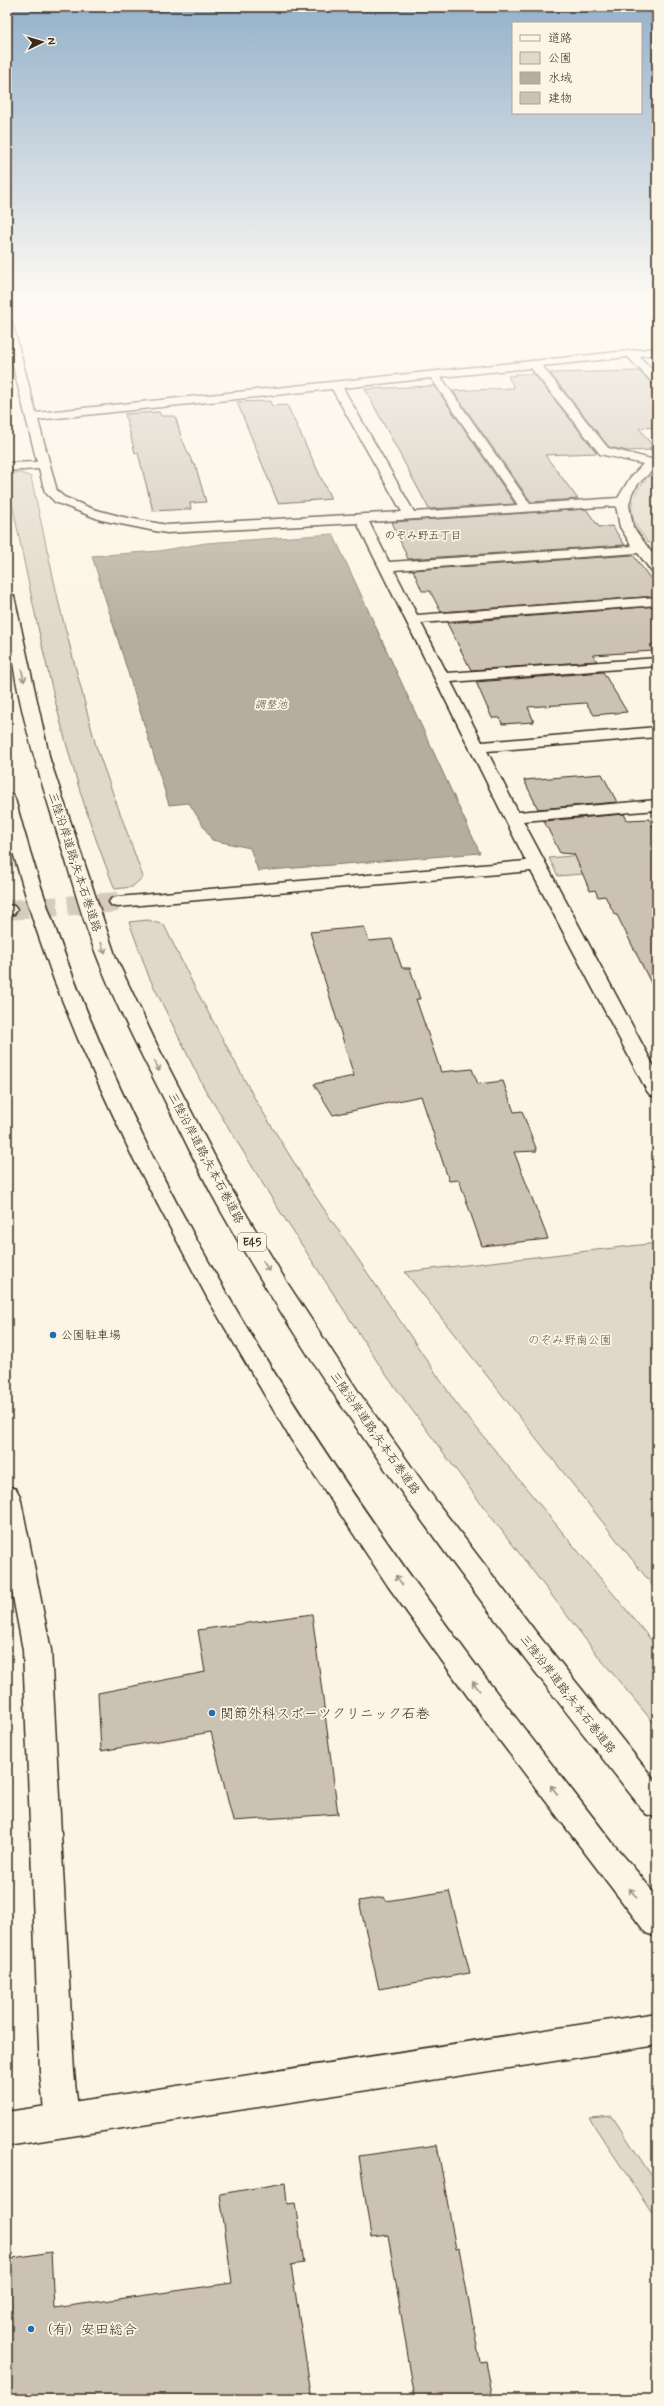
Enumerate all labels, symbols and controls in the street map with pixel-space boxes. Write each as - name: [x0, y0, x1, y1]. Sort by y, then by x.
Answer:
- north arrow: [22, 22, 62, 62]
- legend: [512, 22, 642, 114]
- text: 道路: [548, 31, 572, 47]
- text: N: [44, 37, 58, 45]
- text: 公園: [548, 51, 572, 67]
- text: 水域: [548, 71, 572, 87]
- text: 建物: [548, 91, 572, 107]
- district label: のぞみ野五丁目: [385, 529, 462, 543]
- one-way arrow: [19, 669, 27, 682]
- water label: 調整池: [255, 698, 288, 712]
- street label: 三陸沿岸道路;矢本石巻道路: [44, 790, 104, 935]
- one-way arrow: [100, 941, 108, 953]
- one-way arrow: [154, 1060, 161, 1072]
- street label: 三陸沿岸道路;矢本石巻道路: [164, 1090, 247, 1227]
- road number: E45: [238, 1233, 266, 1251]
- one-way arrow: [263, 1260, 271, 1272]
- place label: 公園駐車場: [61, 1328, 121, 1344]
- marker: 公園駐車場: [48, 1330, 58, 1340]
- park label: のぞみ野南公園: [528, 1333, 612, 1349]
- street label: 三陸沿岸道路;矢本石巻道路: [326, 1369, 423, 1498]
- one-way arrow: [395, 1575, 403, 1586]
- street label: 三陸沿岸道路;矢本石巻道路: [516, 1632, 619, 1757]
- one-way arrow: [472, 1680, 480, 1691]
- place label: 関節外科スポーツクリニック石巻: [220, 1705, 430, 1723]
- marker: 関節外科スポーツクリニック石巻: [207, 1708, 217, 1718]
- one-way arrow: [550, 1784, 558, 1795]
- one-way arrow: [629, 1887, 637, 1898]
- place label: （有）安田総合: [39, 2321, 137, 2339]
- marker: （有）安田総合: [26, 2324, 36, 2334]

